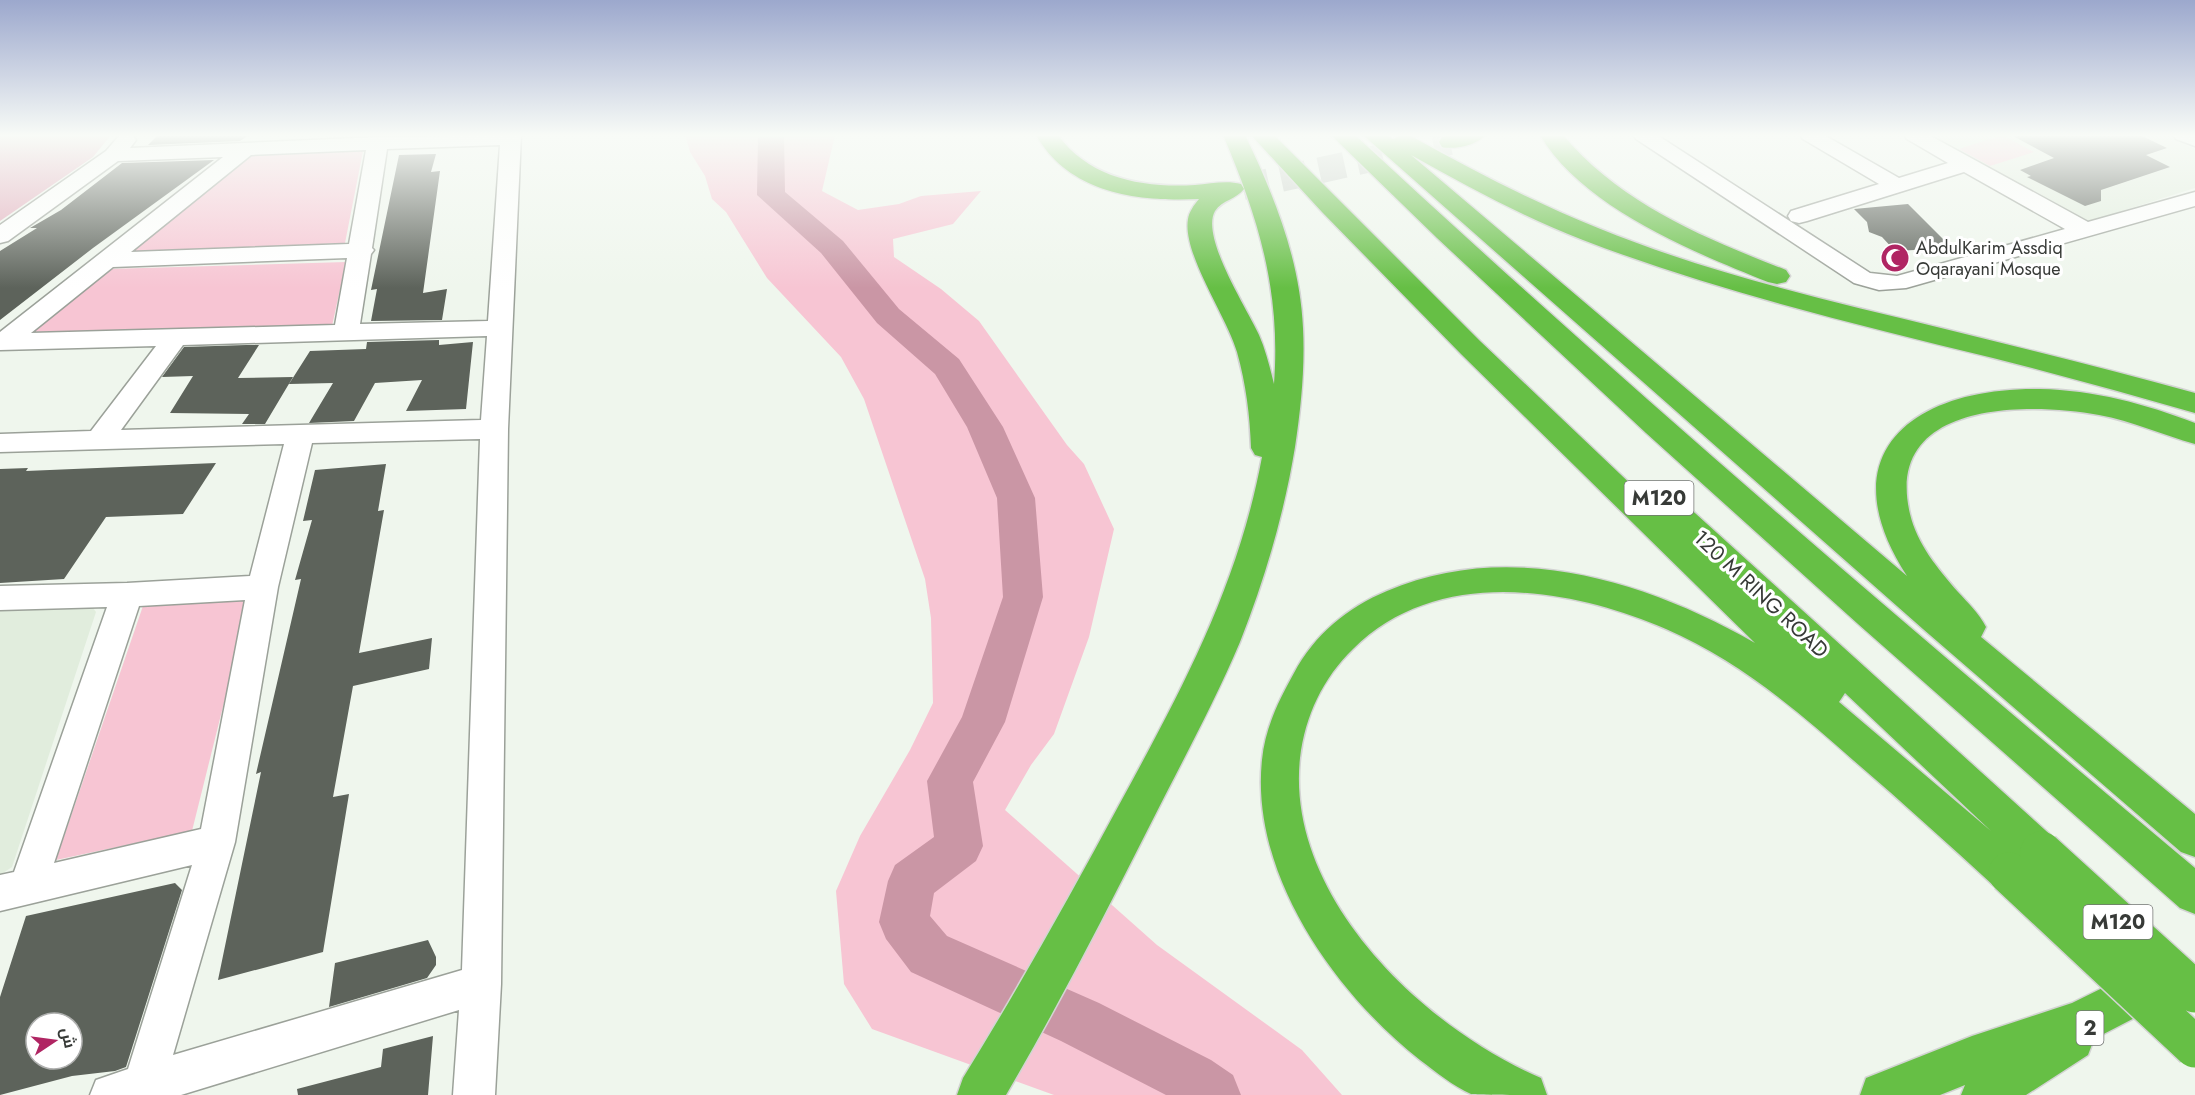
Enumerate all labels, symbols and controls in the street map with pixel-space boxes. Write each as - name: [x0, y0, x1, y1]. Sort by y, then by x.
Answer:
- place label: AbdulKarim Assdiq Oqarayani Mosque: [1916, 235, 2063, 282]
- mosque icon: AbdulKarim Assdiq Oqarayani Mosque: [1879, 242, 1911, 274]
- road number: M120: [1624, 481, 1694, 515]
- street label: 120 M RING ROAD: [1687, 523, 1835, 665]
- road number: M120: [2084, 905, 2152, 939]
- north arrow: [24, 1011, 84, 1071]
- road number: 2: [2076, 1011, 2104, 1045]
- text: ش: [55, 1025, 82, 1050]

